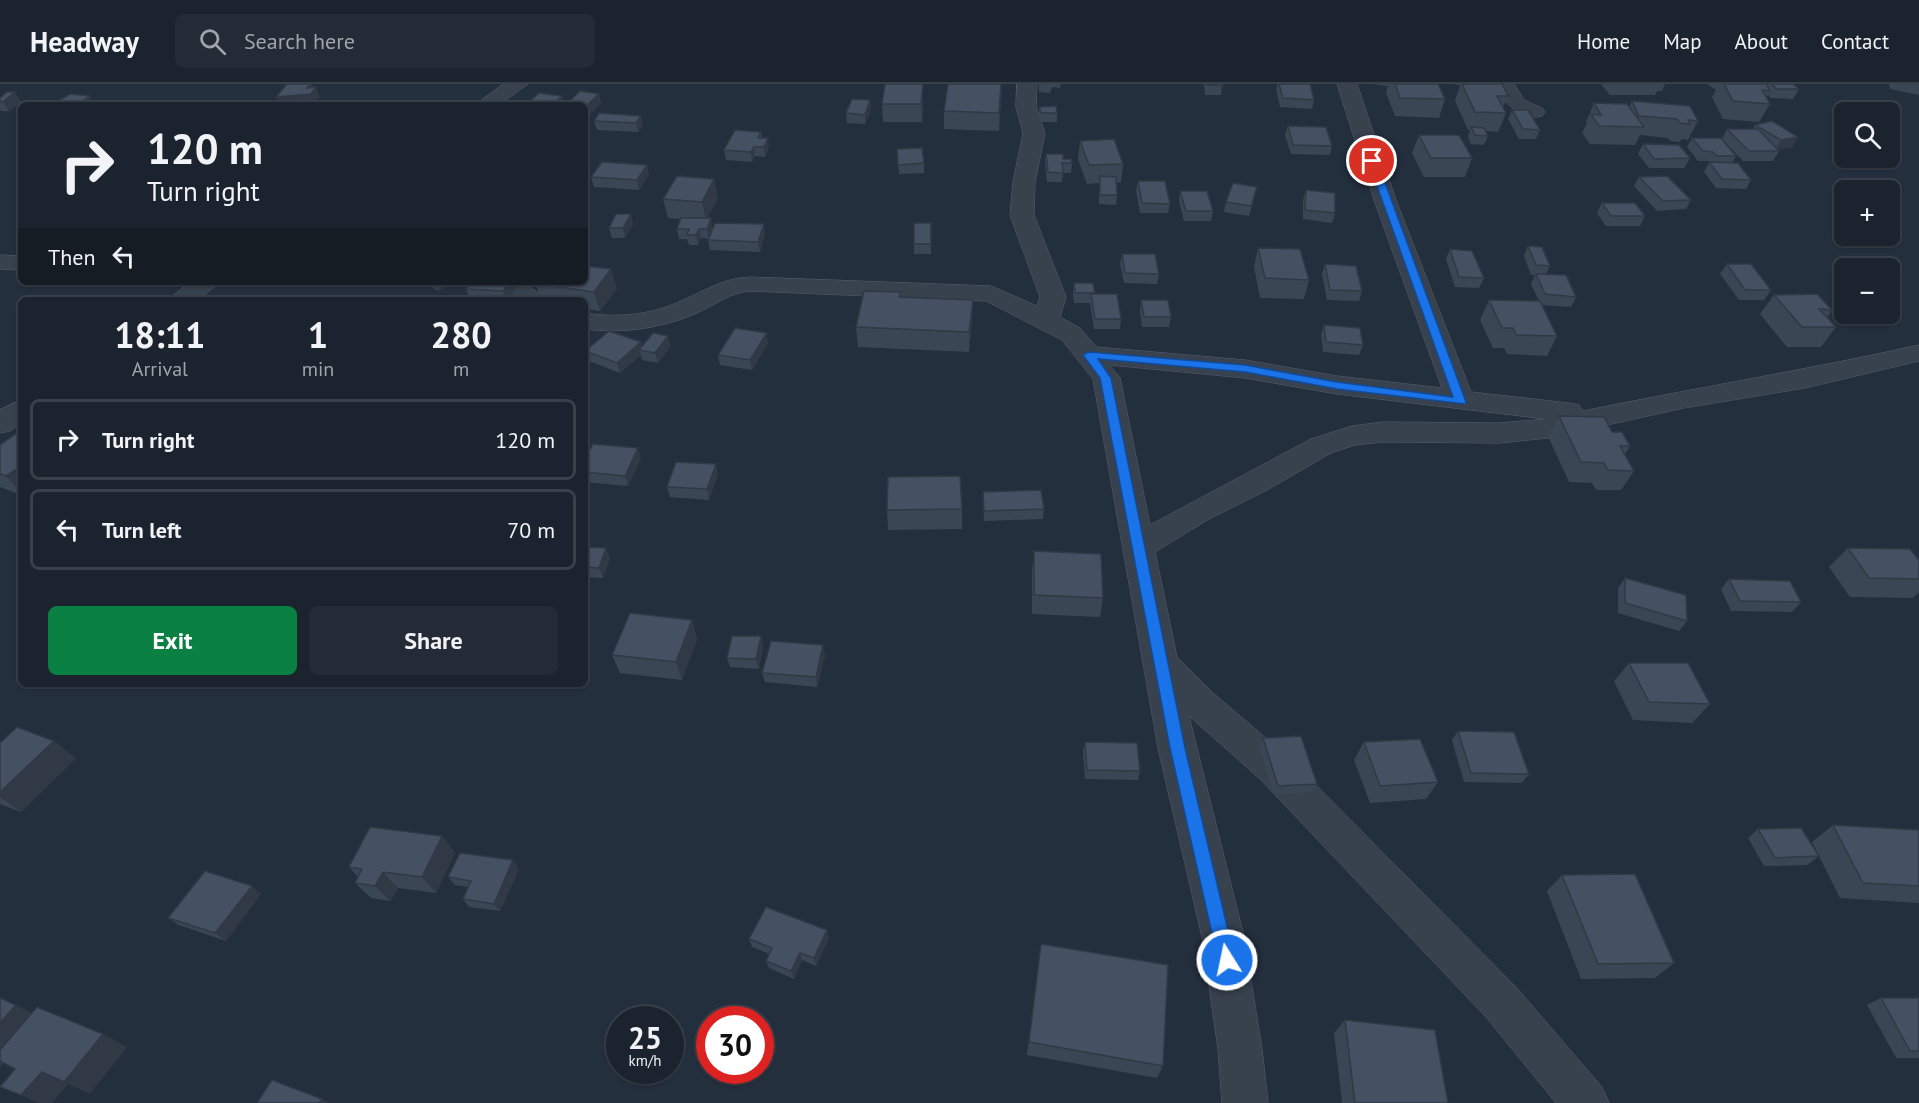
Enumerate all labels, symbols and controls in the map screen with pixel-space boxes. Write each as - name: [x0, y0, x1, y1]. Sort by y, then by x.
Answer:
- search box: [175, 14, 595, 68]
- text: Headway: [30, 23, 139, 60]
- icon: search: [196, 25, 229, 58]
- text: Search here: [244, 27, 355, 55]
- text: Home: [1577, 28, 1630, 55]
- text: Map: [1663, 28, 1702, 55]
- text: About: [1735, 28, 1788, 55]
- text: Contact: [1821, 28, 1889, 55]
- map controls: [1834, 102, 1900, 324]
- button: search: [1834, 102, 1900, 168]
- text: 120 m: [147, 121, 263, 176]
- icon: right: [48, 126, 126, 204]
- pin: [1346, 135, 1397, 186]
- icon: arrive: [1355, 144, 1388, 177]
- text: Turn right: [147, 174, 260, 208]
- button: +: [1834, 180, 1900, 246]
- icon: left: [107, 240, 140, 273]
- text: Then: [48, 243, 95, 271]
- button: −: [1834, 258, 1900, 324]
- text: 18:11: [114, 311, 206, 358]
- text: 1: [308, 311, 328, 358]
- text: 280: [431, 311, 492, 358]
- text: Arrival: [132, 356, 188, 382]
- text: min: [302, 356, 334, 382]
- text: m: [453, 356, 469, 382]
- icon: right: [51, 423, 84, 456]
- text: Turn right: [102, 426, 194, 454]
- text: 120 m: [495, 426, 555, 454]
- icon: left: [51, 513, 84, 546]
- text: Turn left: [102, 516, 182, 544]
- text: 70 m: [507, 516, 555, 544]
- button: Exit: [48, 606, 297, 675]
- button: Share: [309, 606, 558, 675]
- position arrow: [1195, 928, 1259, 992]
- speed limit sign: 30: [696, 1006, 774, 1084]
- text: 25: [628, 1018, 662, 1057]
- text: km/h: [629, 1051, 661, 1070]

